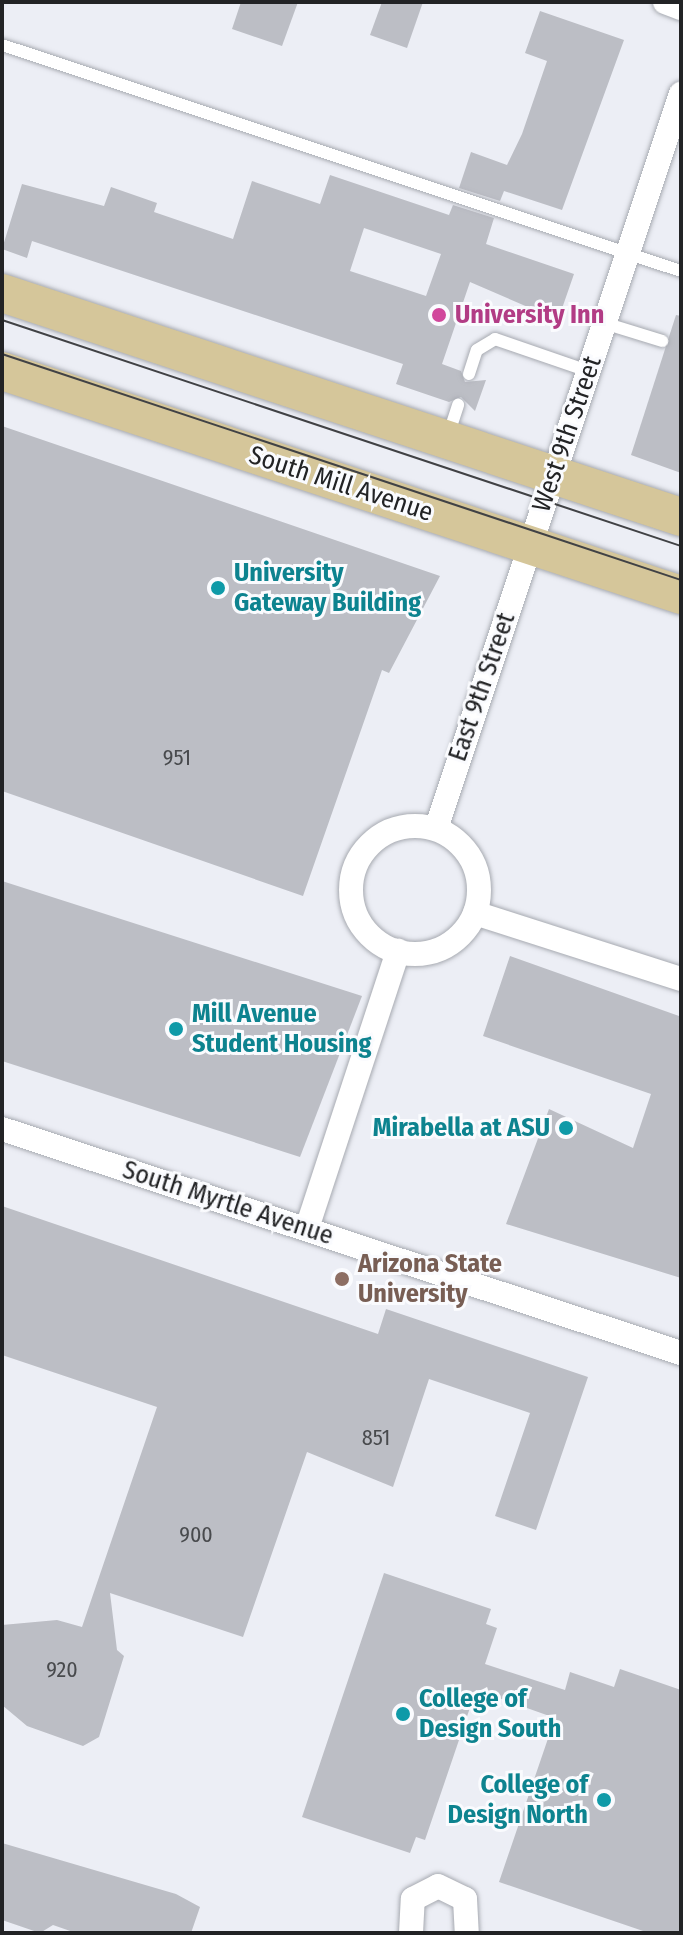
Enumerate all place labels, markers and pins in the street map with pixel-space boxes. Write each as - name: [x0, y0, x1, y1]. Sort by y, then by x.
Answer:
- place label: University Inn: [455, 299, 604, 331]
- marker: University Inn: [430, 306, 448, 324]
- place label: University Gateway Building: [234, 557, 421, 618]
- marker: University Gateway Building: [209, 579, 227, 597]
- place label: Mill Avenue Student Housing: [192, 998, 371, 1060]
- marker: Mill Avenue Student Housing: [167, 1020, 185, 1038]
- place label: Mirabella at ASU: [373, 1112, 550, 1144]
- marker: Mirabella at ASU: [557, 1119, 575, 1137]
- place label: Arizona State University: [358, 1248, 502, 1310]
- marker: Arizona State University: [333, 1270, 351, 1288]
- place label: College of Design South: [419, 1683, 561, 1744]
- marker: College of Design South: [394, 1705, 412, 1723]
- place label: College of Design North: [448, 1769, 588, 1830]
- marker: College of Design North: [595, 1791, 613, 1809]

